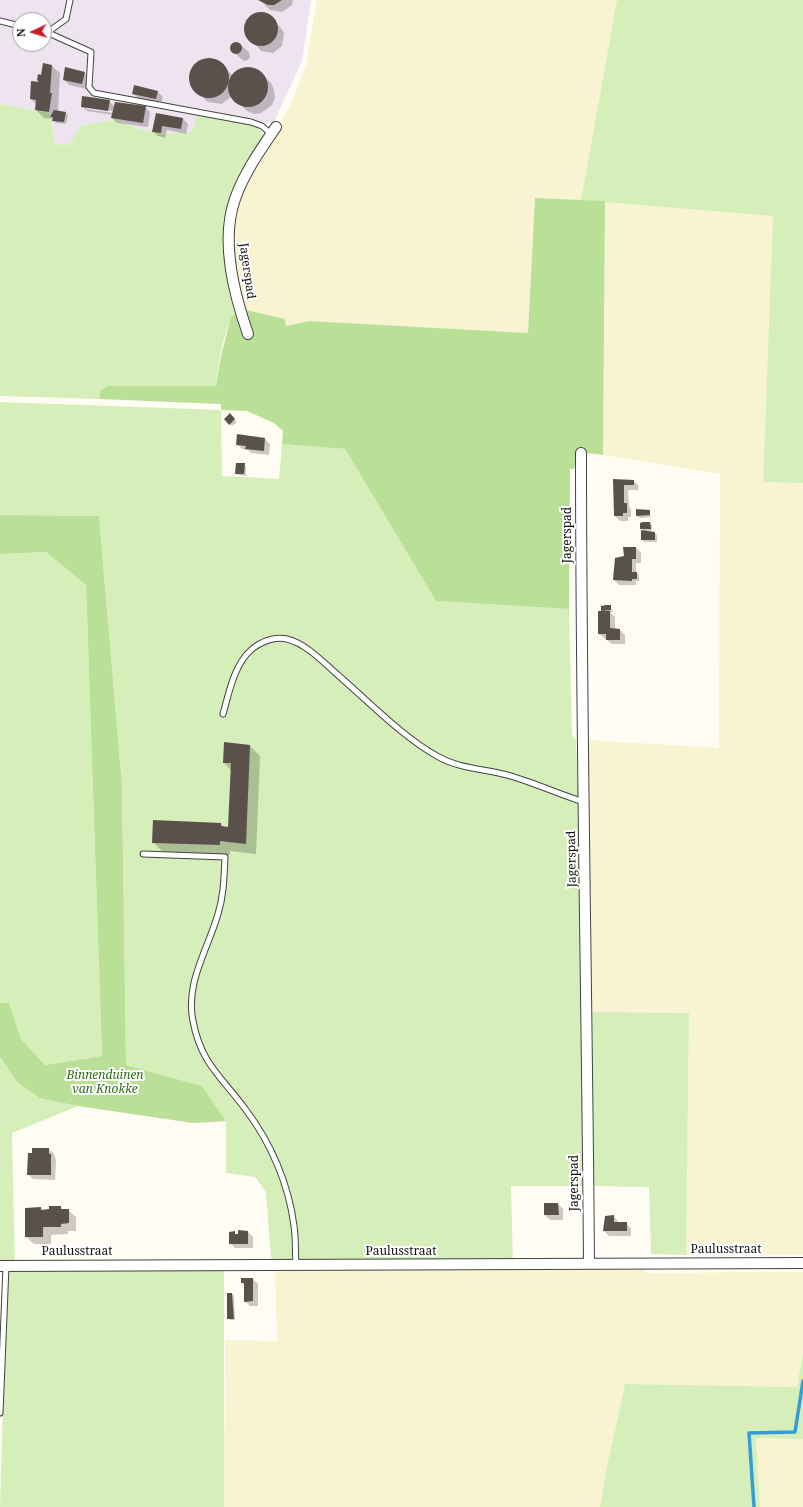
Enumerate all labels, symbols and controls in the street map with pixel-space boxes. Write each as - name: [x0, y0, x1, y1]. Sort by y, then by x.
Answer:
- north arrow: [12, 12, 52, 52]
- text: N: [13, 28, 28, 38]
- street label: Jagerspad: [236, 242, 258, 300]
- street label: Jagerspad: [561, 507, 575, 563]
- street label: Jagerspad: [564, 831, 580, 887]
- park label: Binnenduinen van Knokke: [66, 1069, 144, 1097]
- street label: Jagerspad: [568, 1155, 582, 1211]
- street label: Paulusstraat: [690, 1243, 762, 1257]
- street label: Paulusstraat: [41, 1245, 113, 1259]
- street label: Paulusstraat: [365, 1245, 437, 1259]

